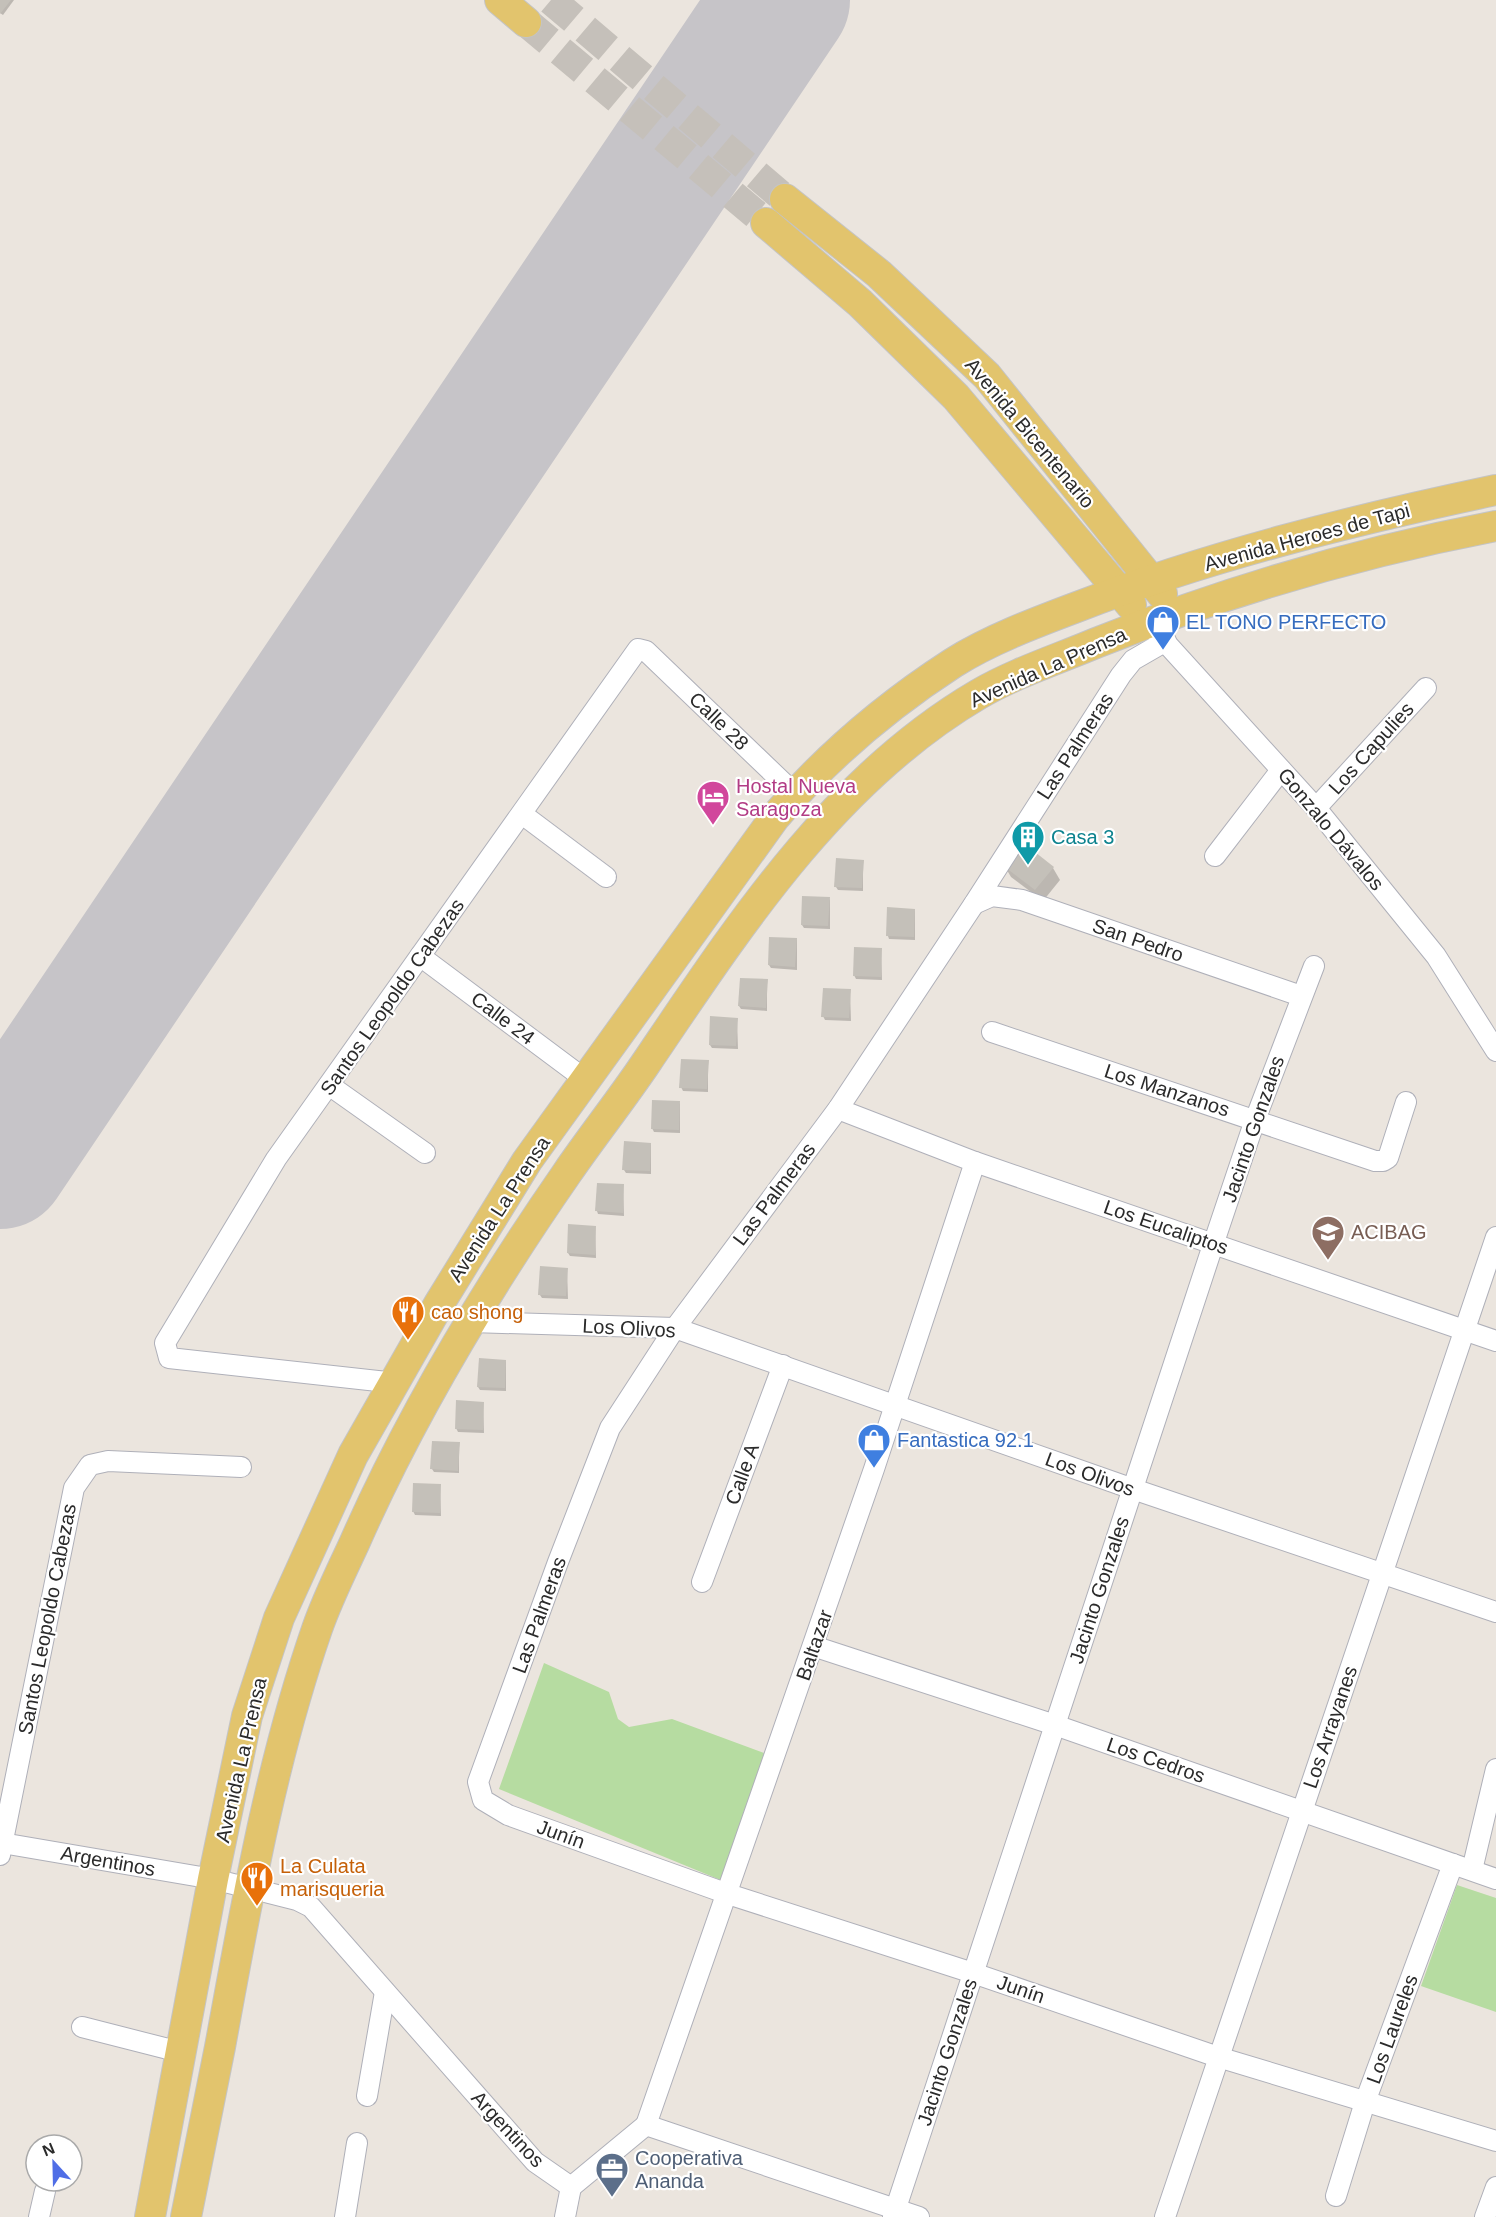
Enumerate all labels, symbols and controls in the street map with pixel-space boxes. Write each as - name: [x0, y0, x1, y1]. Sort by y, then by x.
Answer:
- street label: Avenida Bicentenario: [961, 354, 1099, 512]
- street label: Avenida Heroes de Tapi: [1202, 499, 1412, 575]
- shop icon: EL TONO PERFECTO: [1145, 604, 1181, 651]
- place label: EL TONO PERFECTO: [1186, 611, 1386, 633]
- street label: Avenida La Prensa: [966, 622, 1130, 711]
- street label: Calle 28: [685, 688, 753, 754]
- street label: Las Palmeras: [1032, 689, 1118, 803]
- street label: Los Capulies: [1324, 698, 1418, 798]
- street label: Gonzalo Dávalos: [1274, 764, 1388, 894]
- place label: Hostal Nueva Saragoza: [736, 775, 857, 820]
- hotel icon: Hostal Nueva Saragoza: [695, 779, 731, 826]
- building icon: Casa 3: [1010, 819, 1046, 866]
- place label: Casa 3: [1051, 826, 1114, 848]
- street label: Santos Leopoldo Cabezas: [316, 895, 468, 1099]
- street label: San Pedro: [1090, 914, 1186, 966]
- street label: Calle 24: [467, 987, 539, 1049]
- street label: Jacinto Gonzales: [1218, 1053, 1288, 1205]
- street label: Los Manzanos: [1102, 1059, 1232, 1121]
- street label: Avenida La Prensa: [444, 1132, 555, 1286]
- street label: Las Palmeras: [728, 1139, 820, 1249]
- street label: Los Eucaliptos: [1101, 1195, 1231, 1259]
- school or university icon: ACIBAG: [1310, 1214, 1346, 1261]
- place label: ACIBAG: [1351, 1221, 1427, 1243]
- restaurant icon: cao shong: [390, 1294, 426, 1341]
- place label: cao shong: [431, 1301, 523, 1323]
- street label: Los Olivos: [582, 1315, 676, 1341]
- shop icon: Fantastica 92.1: [856, 1422, 892, 1469]
- place label: Fantastica 92.1: [897, 1429, 1034, 1451]
- street label: Calle A: [721, 1440, 763, 1508]
- street label: Los Olivos: [1042, 1448, 1138, 1500]
- street label: Santos Leopoldo Cabezas: [14, 1502, 80, 1736]
- street label: Jacinto Gonzales: [1065, 1514, 1133, 1666]
- street label: Las Palmeras: [508, 1554, 570, 1676]
- street label: Baltazar: [792, 1606, 836, 1683]
- street label: Los Arrayanes: [1299, 1663, 1361, 1791]
- street label: Avenida La Prensa: [211, 1675, 271, 1845]
- street label: Los Cedros: [1104, 1733, 1208, 1787]
- street label: Junín: [534, 1815, 588, 1853]
- street label: Argentinos: [59, 1842, 157, 1880]
- place label: La Culata marisqueria: [280, 1855, 385, 1900]
- restaurant icon: La Culata marisqueria: [239, 1860, 275, 1907]
- street label: Junín: [994, 1971, 1048, 2007]
- street label: Los Laureles: [1362, 1971, 1422, 2087]
- street label: Jacinto Gonzales: [913, 1976, 981, 2128]
- street label: Argentinos: [467, 2087, 549, 2171]
- north arrow: [24, 2133, 84, 2193]
- text: N: [40, 2140, 57, 2160]
- place label: Cooperativa Ananda: [635, 2147, 744, 2192]
- office icon: Cooperativa Ananda: [594, 2151, 630, 2198]

